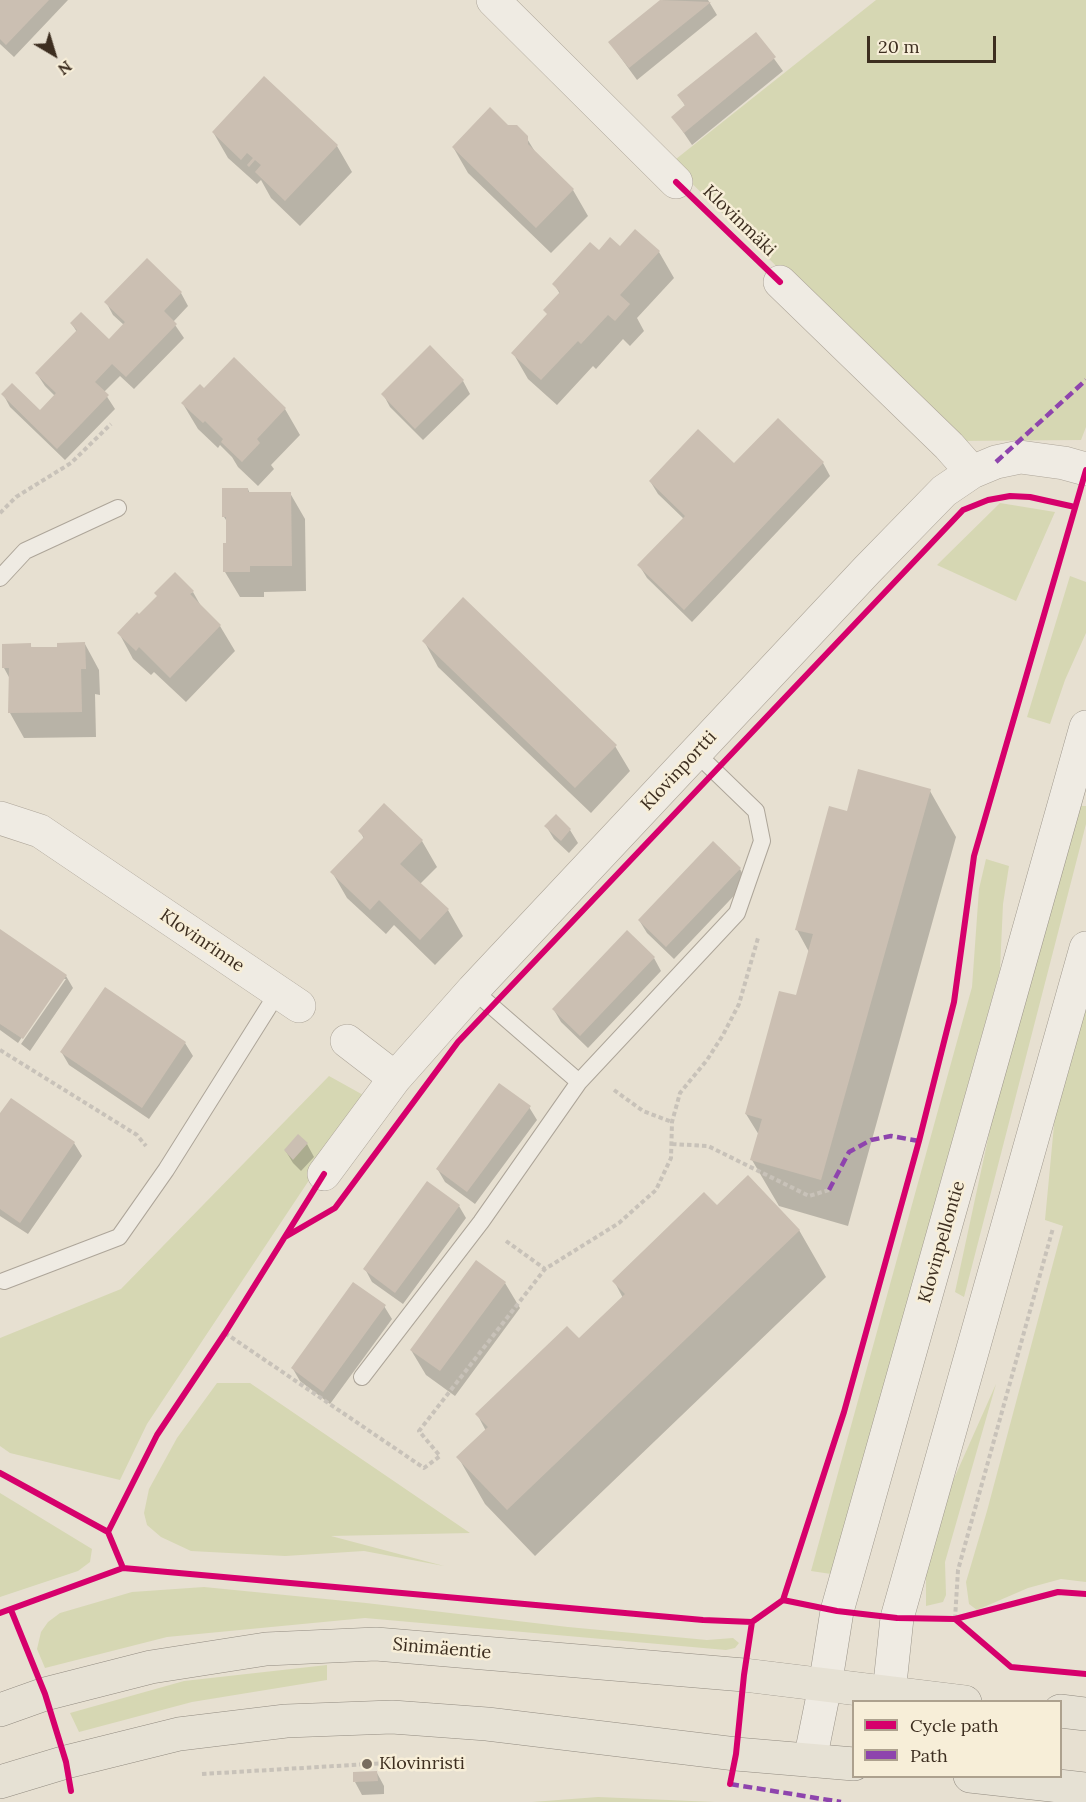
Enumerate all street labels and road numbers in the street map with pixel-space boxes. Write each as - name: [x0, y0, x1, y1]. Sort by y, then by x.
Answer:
- street label: Klovinmäki: [698, 181, 780, 261]
- street label: Klovinportti: [637, 727, 721, 815]
- street label: Klovinrinne: [156, 905, 248, 977]
- street label: Klovinpellontie: [914, 1178, 970, 1306]
- street label: Sinimäentie: [392, 1634, 492, 1664]

